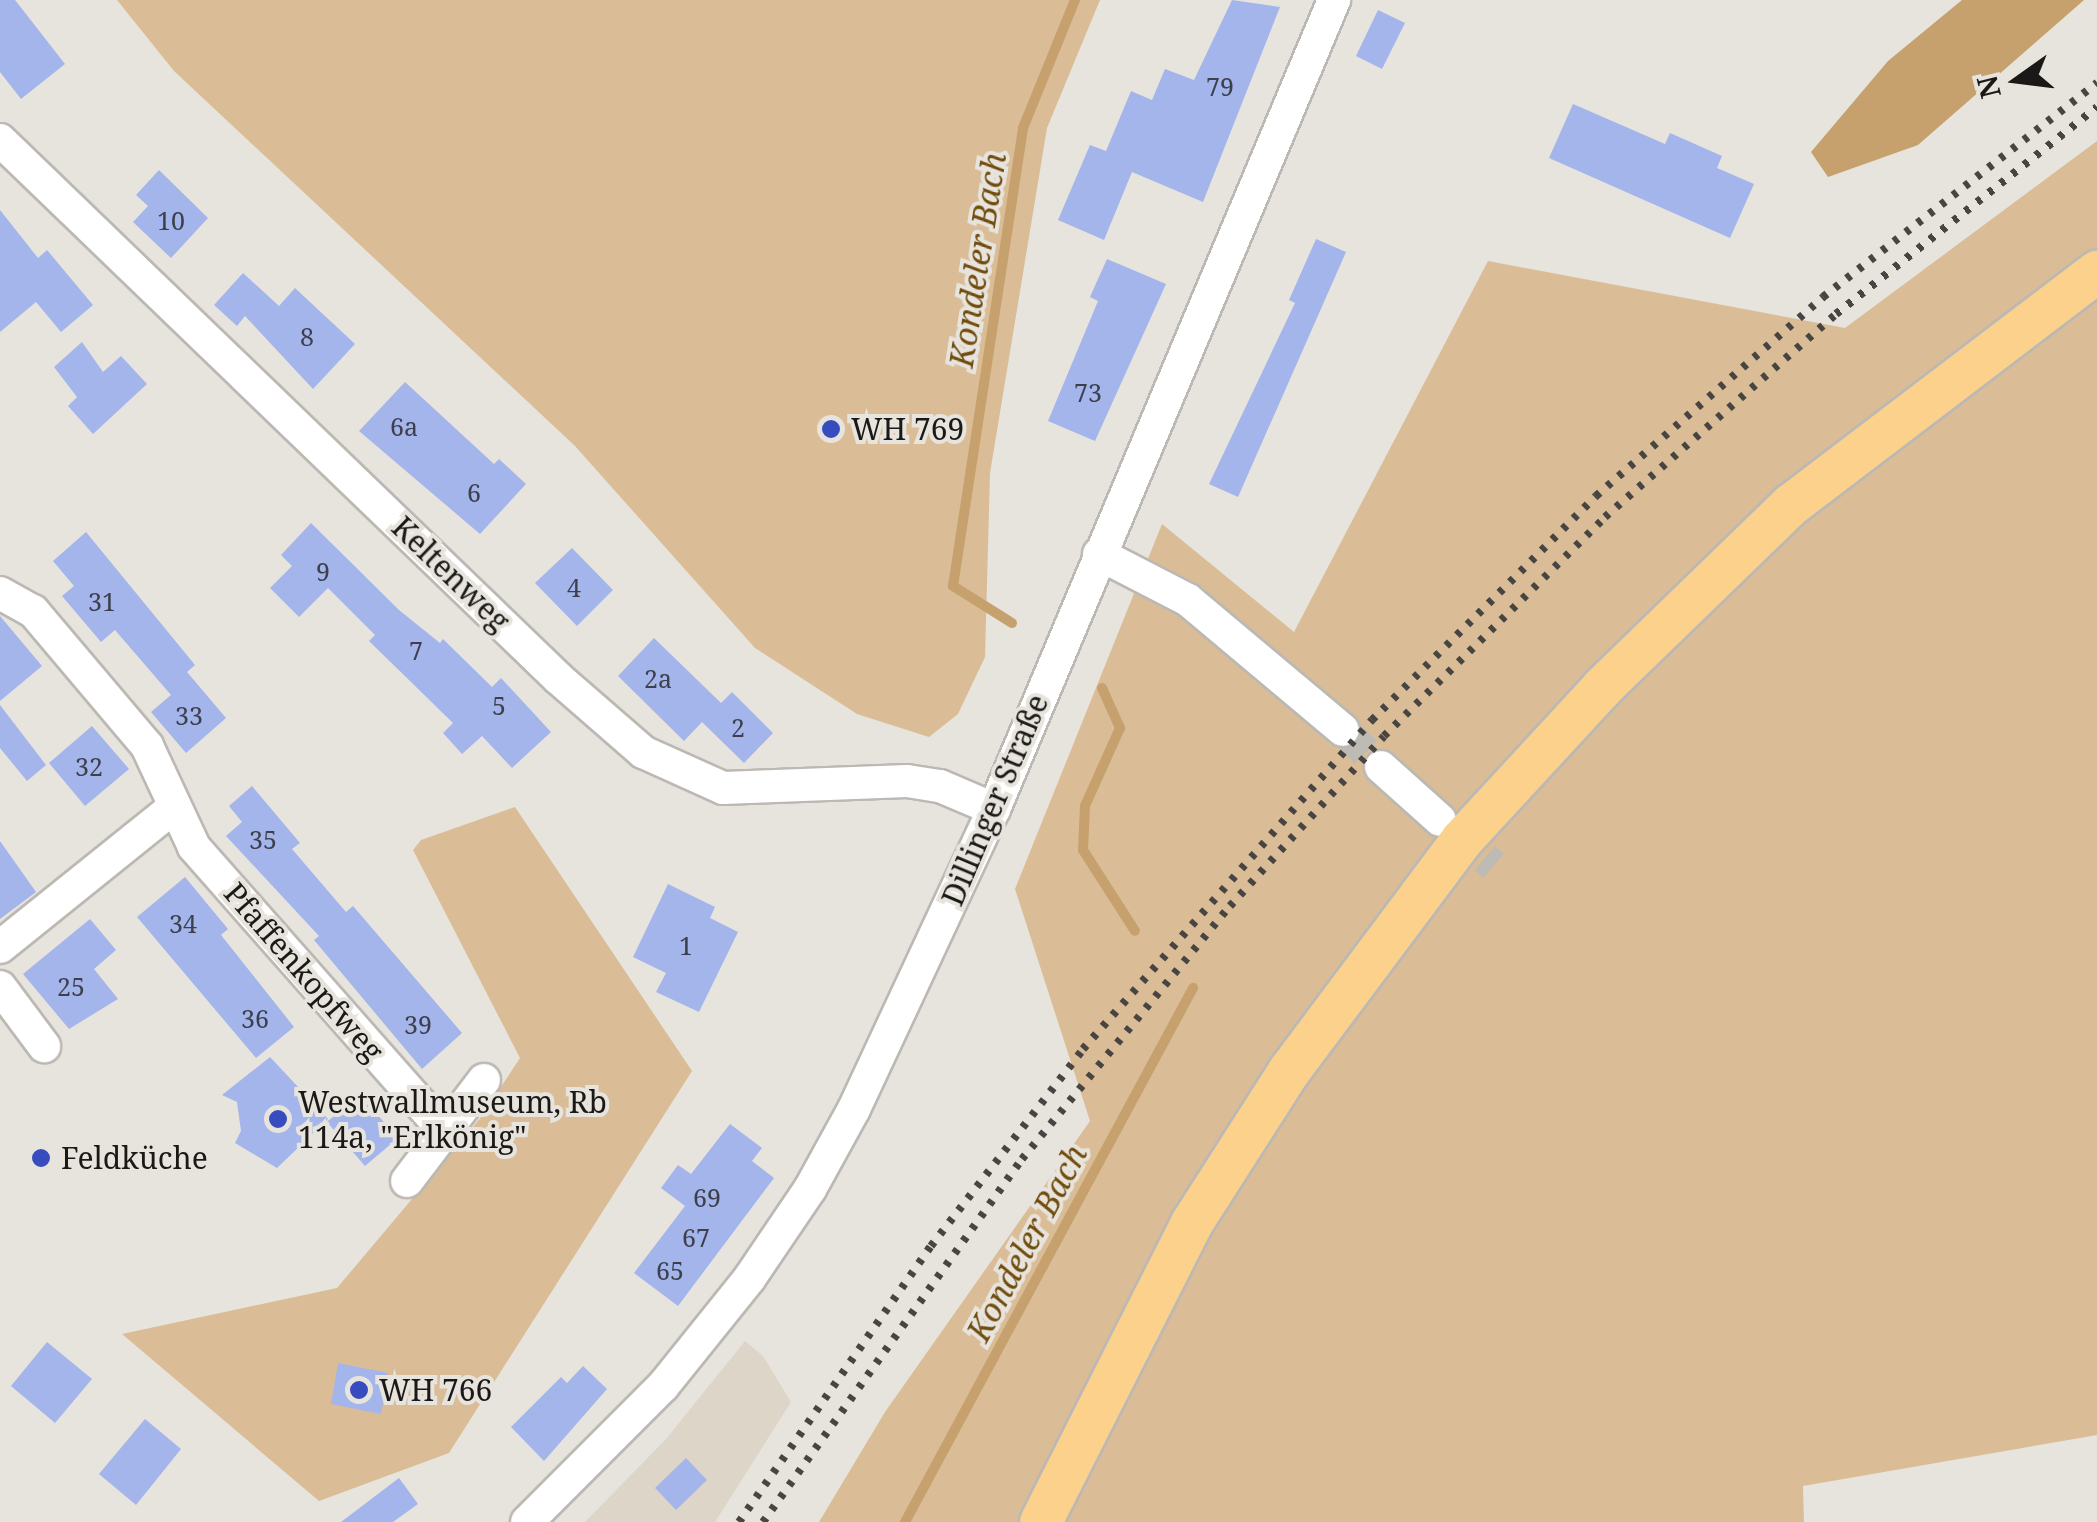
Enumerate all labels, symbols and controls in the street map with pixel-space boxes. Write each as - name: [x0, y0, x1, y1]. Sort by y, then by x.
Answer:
- north arrow: [1967, 30, 2067, 130]
- house number: 79: [1206, 71, 1234, 101]
- text: N: [1967, 72, 2009, 103]
- water label: Kondeler Bach: [942, 150, 1014, 370]
- house number: 10: [157, 205, 185, 235]
- house number: 8: [300, 321, 314, 351]
- house number: 73: [1074, 377, 1102, 407]
- house number: 6a: [390, 411, 418, 441]
- place label: WH 769: [851, 411, 964, 447]
- marker: WH 769: [820, 418, 842, 440]
- house number: 6: [467, 477, 481, 507]
- street label: Keltenweg: [385, 509, 517, 639]
- house number: 9: [316, 556, 330, 586]
- house number: 4: [567, 572, 581, 602]
- house number: 31: [88, 586, 116, 616]
- house number: 7: [409, 635, 423, 665]
- house number: 2a: [644, 663, 672, 693]
- street label: Dillinger Straße: [934, 689, 1056, 911]
- house number: 5: [492, 690, 506, 720]
- house number: 33: [175, 700, 203, 730]
- house number: 2: [731, 712, 745, 742]
- house number: 32: [75, 751, 103, 781]
- house number: 35: [249, 824, 277, 854]
- street label: Pfaffenkopfweg: [217, 875, 391, 1069]
- house number: 34: [169, 908, 197, 938]
- house number: 1: [679, 930, 693, 960]
- house number: 25: [57, 971, 85, 1001]
- house number: 36: [241, 1003, 269, 1033]
- house number: 39: [404, 1009, 432, 1039]
- place label: Westwallmuseum, Rb 114a, "Erlkönig": [298, 1084, 607, 1154]
- marker: Westwallmuseum, Rb 114a, "Erlkönig": [267, 1108, 289, 1130]
- water label: Kondeler Bach: [959, 1138, 1095, 1348]
- place label: Feldküche: [61, 1140, 208, 1176]
- marker: Feldküche: [30, 1147, 52, 1169]
- house number: 69: [693, 1182, 721, 1212]
- house number: 67: [682, 1222, 710, 1252]
- house number: 65: [656, 1255, 684, 1285]
- place label: WH 766: [379, 1372, 492, 1408]
- marker: WH 766: [348, 1379, 370, 1401]

